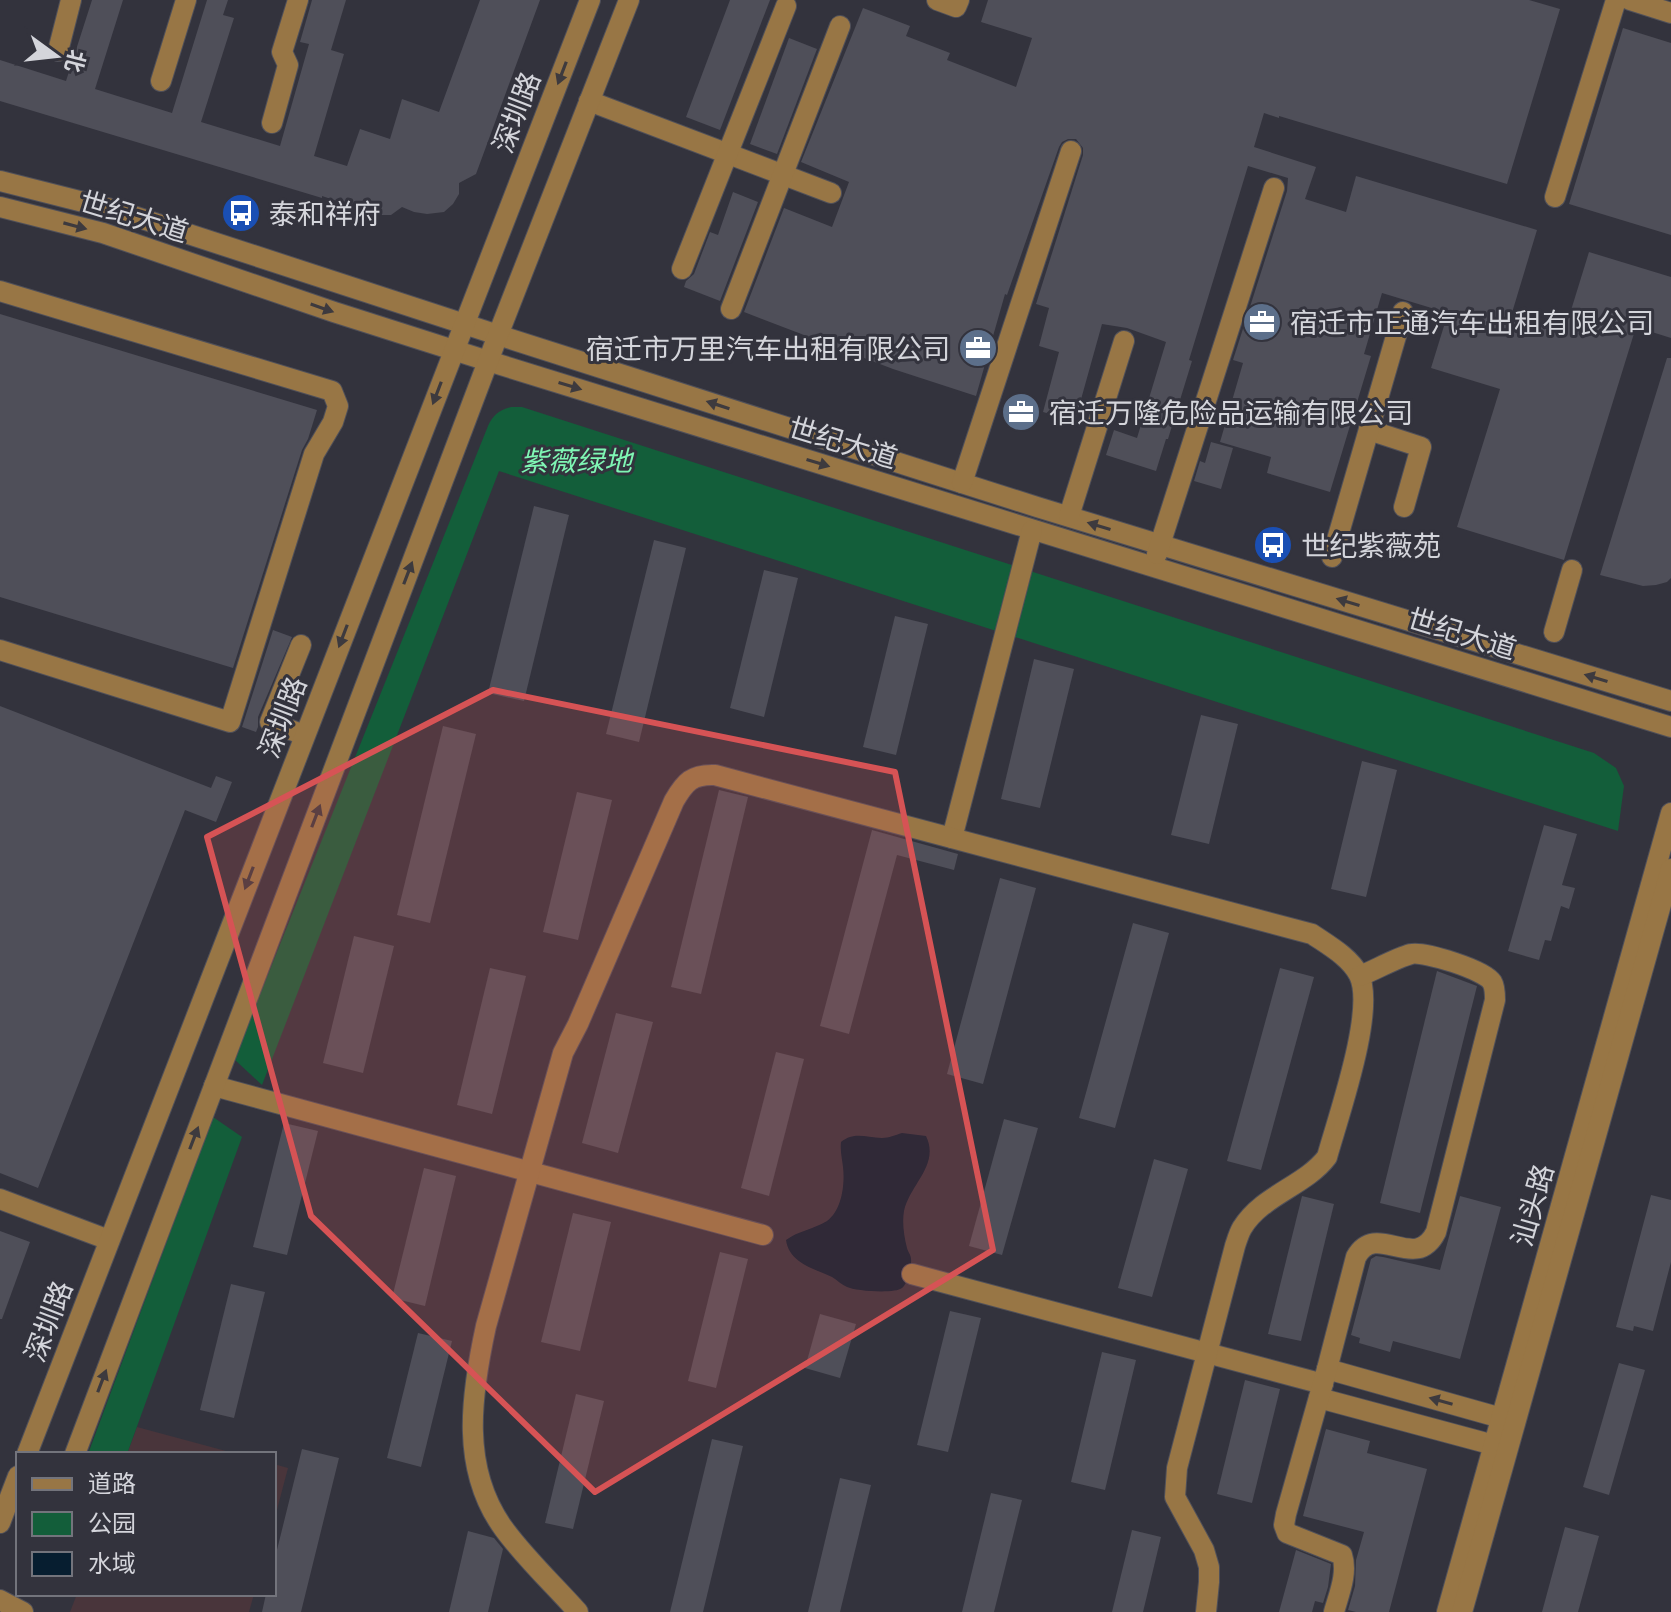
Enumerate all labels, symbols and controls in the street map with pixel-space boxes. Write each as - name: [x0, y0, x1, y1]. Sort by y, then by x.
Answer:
- north arrow: [16, 16, 96, 96]
- text: 北: [59, 47, 93, 76]
- one-way arrow: [555, 61, 568, 85]
- street label: 深圳路: [484, 66, 548, 158]
- street label: 世纪大道: [75, 182, 193, 250]
- bus stop icon: 泰和祥府: [220, 192, 262, 234]
- place label: 泰和祥府: [269, 195, 381, 232]
- one-way arrow: [63, 221, 88, 233]
- office icon: 宿迁市正通汽车出租有限公司: [1241, 301, 1283, 343]
- one-way arrow: [311, 302, 335, 314]
- place label: 宿迁市正通汽车出租有限公司: [1290, 304, 1654, 341]
- office icon: 宿迁市万里汽车出租有限公司: [957, 327, 999, 369]
- place label: 宿迁市万里汽车出租有限公司: [586, 330, 950, 367]
- one-way arrow: [430, 381, 443, 405]
- one-way arrow: [558, 381, 582, 393]
- office icon: 宿迁万隆危险品运输有限公司: [1000, 391, 1042, 433]
- place label: 宿迁万隆危险品运输有限公司: [1049, 394, 1413, 431]
- one-way arrow: [705, 398, 729, 411]
- street label: 世纪大道: [784, 408, 902, 476]
- park label: 紫薇绿地: [520, 442, 635, 479]
- one-way arrow: [807, 458, 831, 470]
- one-way arrow: [1087, 519, 1111, 532]
- bus stop icon: 世纪紫薇苑: [1252, 524, 1294, 566]
- place label: 世纪紫薇苑: [1301, 527, 1441, 564]
- one-way arrow: [402, 561, 415, 585]
- one-way arrow: [1335, 595, 1359, 608]
- street label: 世纪大道: [1403, 599, 1521, 667]
- one-way arrow: [336, 624, 349, 648]
- street label: 深圳路: [250, 671, 314, 763]
- one-way arrow: [1584, 671, 1608, 684]
- one-way arrow: [310, 804, 323, 828]
- one-way arrow: [242, 866, 255, 890]
- one-way arrow: [188, 1126, 201, 1150]
- street label: 汕头路: [1503, 1160, 1561, 1250]
- street label: 深圳路: [16, 1275, 80, 1367]
- one-way arrow: [96, 1369, 109, 1393]
- one-way arrow: [1428, 1394, 1452, 1407]
- legend: [16, 1452, 276, 1596]
- text: 道路: [88, 1467, 136, 1499]
- text: 公园: [88, 1507, 136, 1539]
- text: 水域: [88, 1547, 136, 1579]

